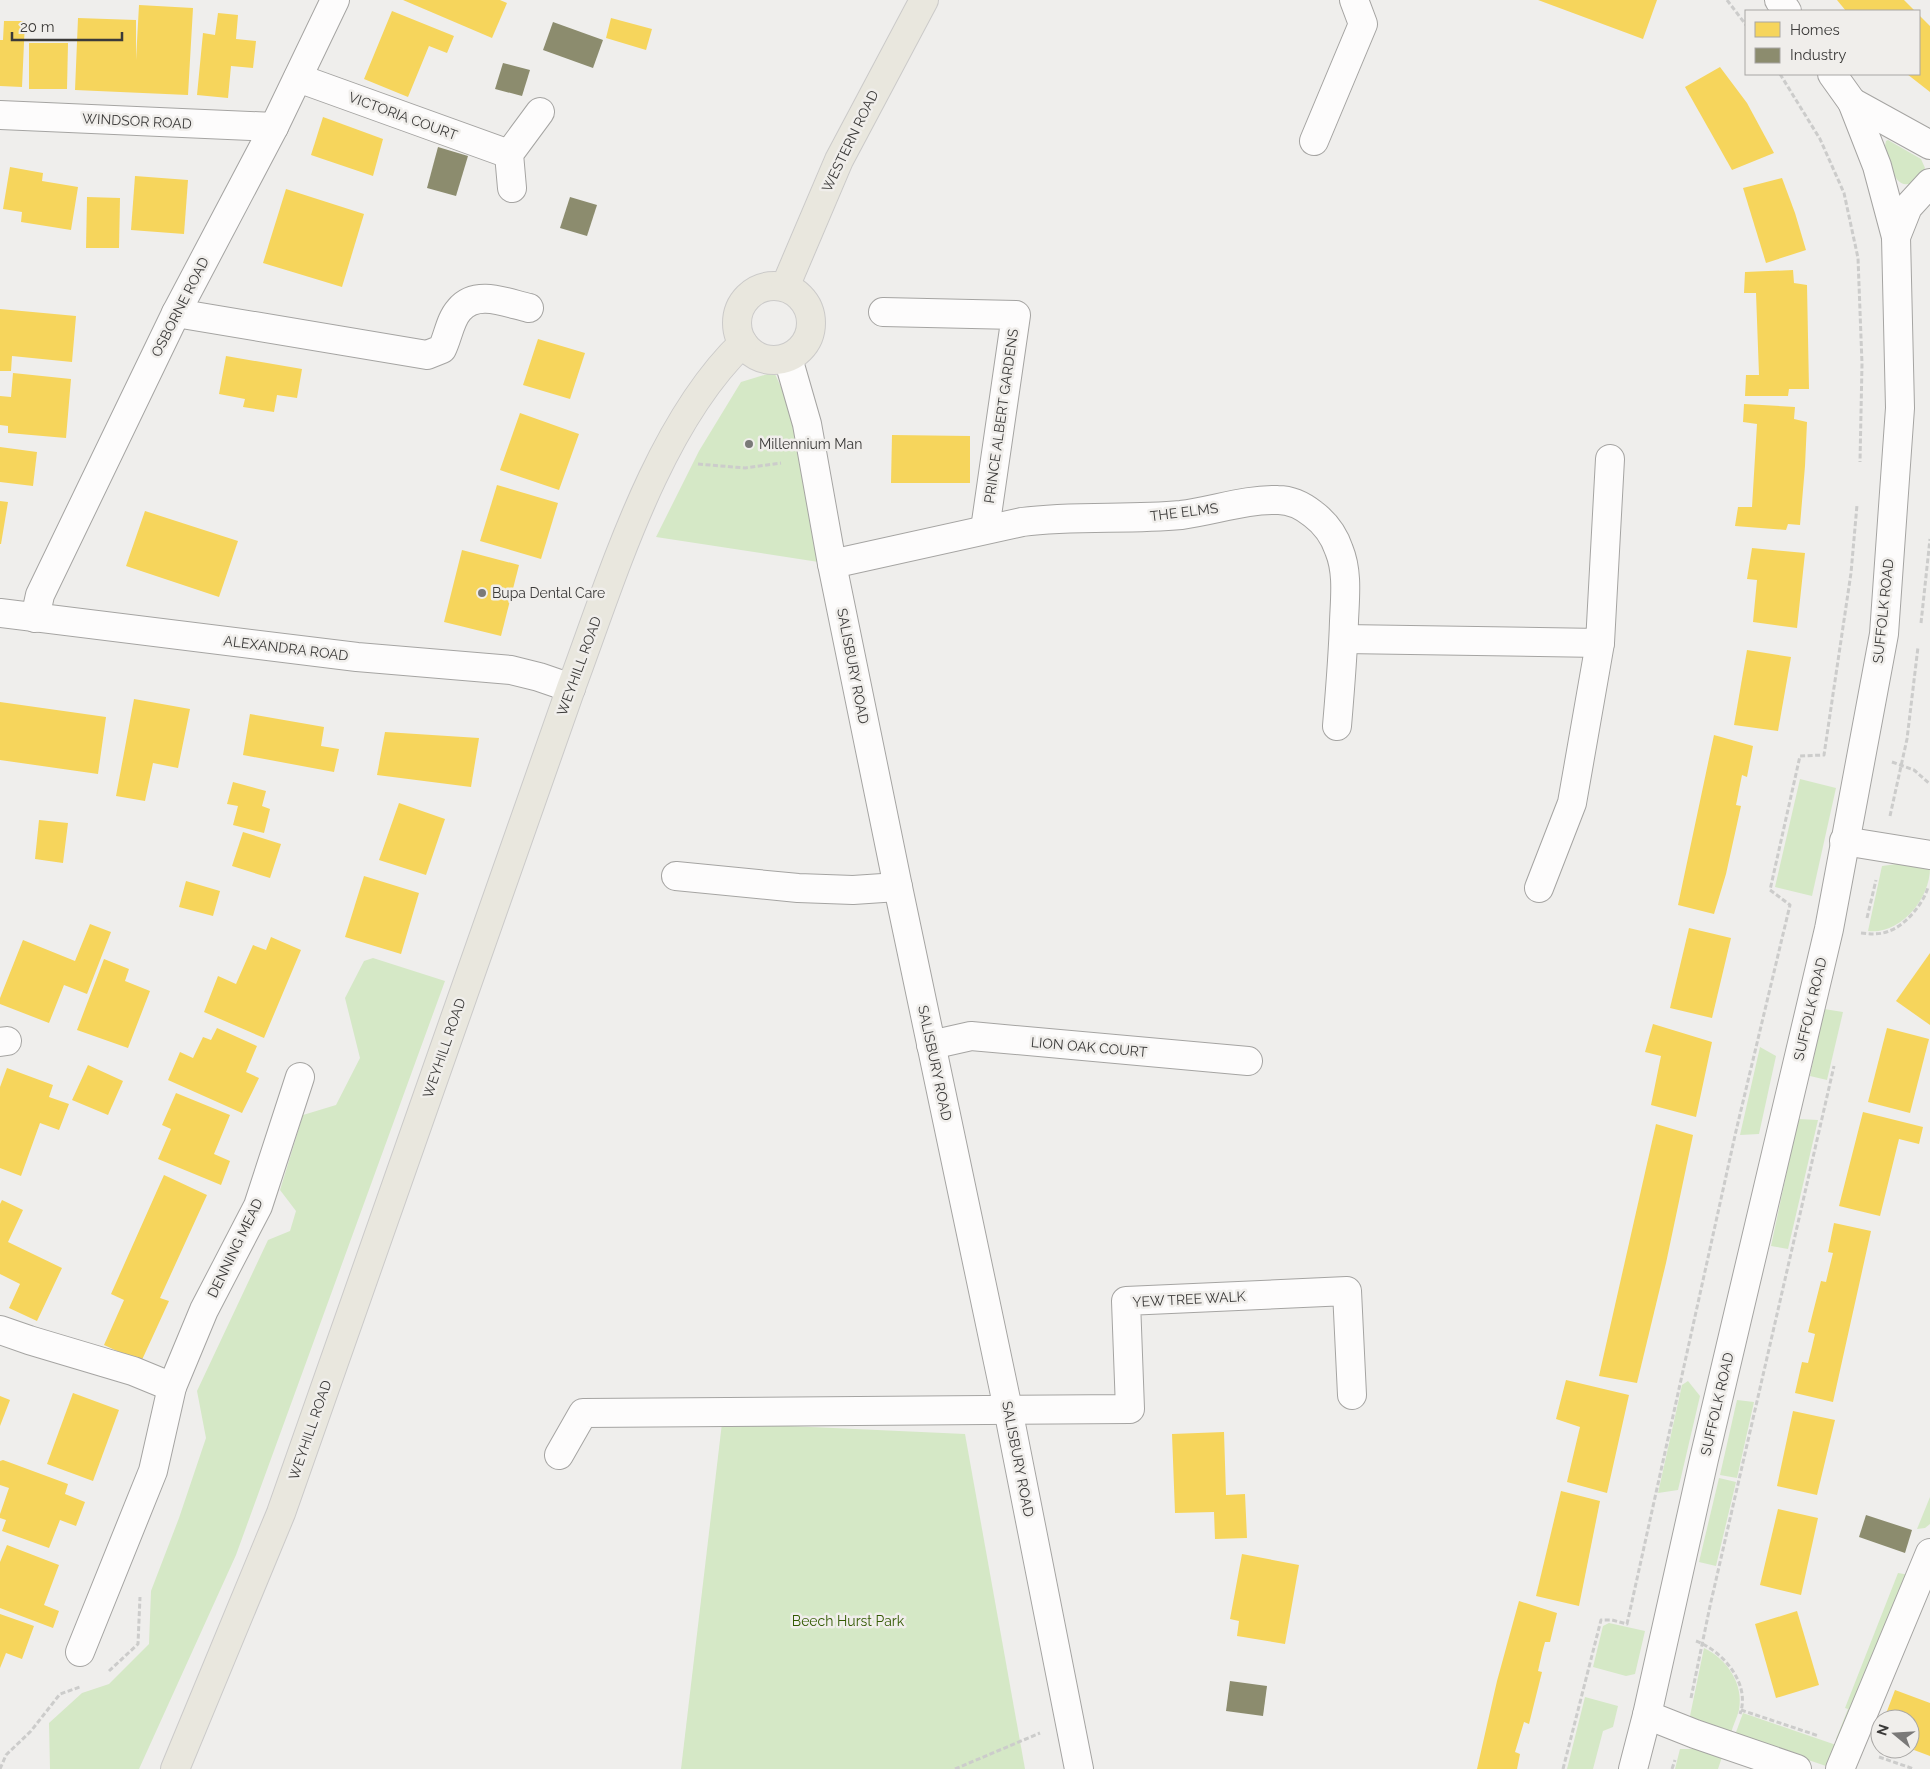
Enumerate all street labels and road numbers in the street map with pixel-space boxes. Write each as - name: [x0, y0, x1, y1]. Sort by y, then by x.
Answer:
- street label: WESTERN ROAD: [818, 88, 882, 194]
- street label: VICTORIA COURT: [346, 89, 460, 143]
- street label: WINDSOR ROAD: [82, 110, 192, 132]
- street label: OSBORNE ROAD: [148, 255, 212, 359]
- street label: PRINCE ALBERT GARDENS: [981, 327, 1021, 504]
- street label: THE ELMS: [1149, 500, 1219, 524]
- street label: SUFFOLK ROAD: [1870, 558, 1896, 664]
- street label: SALISBURY ROAD: [834, 607, 872, 725]
- street label: WEYHILL ROAD: [554, 614, 604, 718]
- street label: ALEXANDRA ROAD: [223, 632, 349, 664]
- street label: SUFFOLK ROAD: [1790, 956, 1830, 1062]
- street label: WEYHILL ROAD: [419, 996, 469, 1100]
- street label: SALISBURY ROAD: [915, 1004, 955, 1122]
- street label: LION OAK COURT: [1030, 1034, 1148, 1060]
- street label: DENNING MEAD: [204, 1196, 266, 1300]
- street label: YEW TREE WALK: [1132, 1288, 1246, 1310]
- street label: SUFFOLK ROAD: [1697, 1351, 1737, 1457]
- street label: WEYHILL ROAD: [285, 1378, 335, 1482]
- street label: SALISBURY ROAD: [999, 1400, 1037, 1518]

